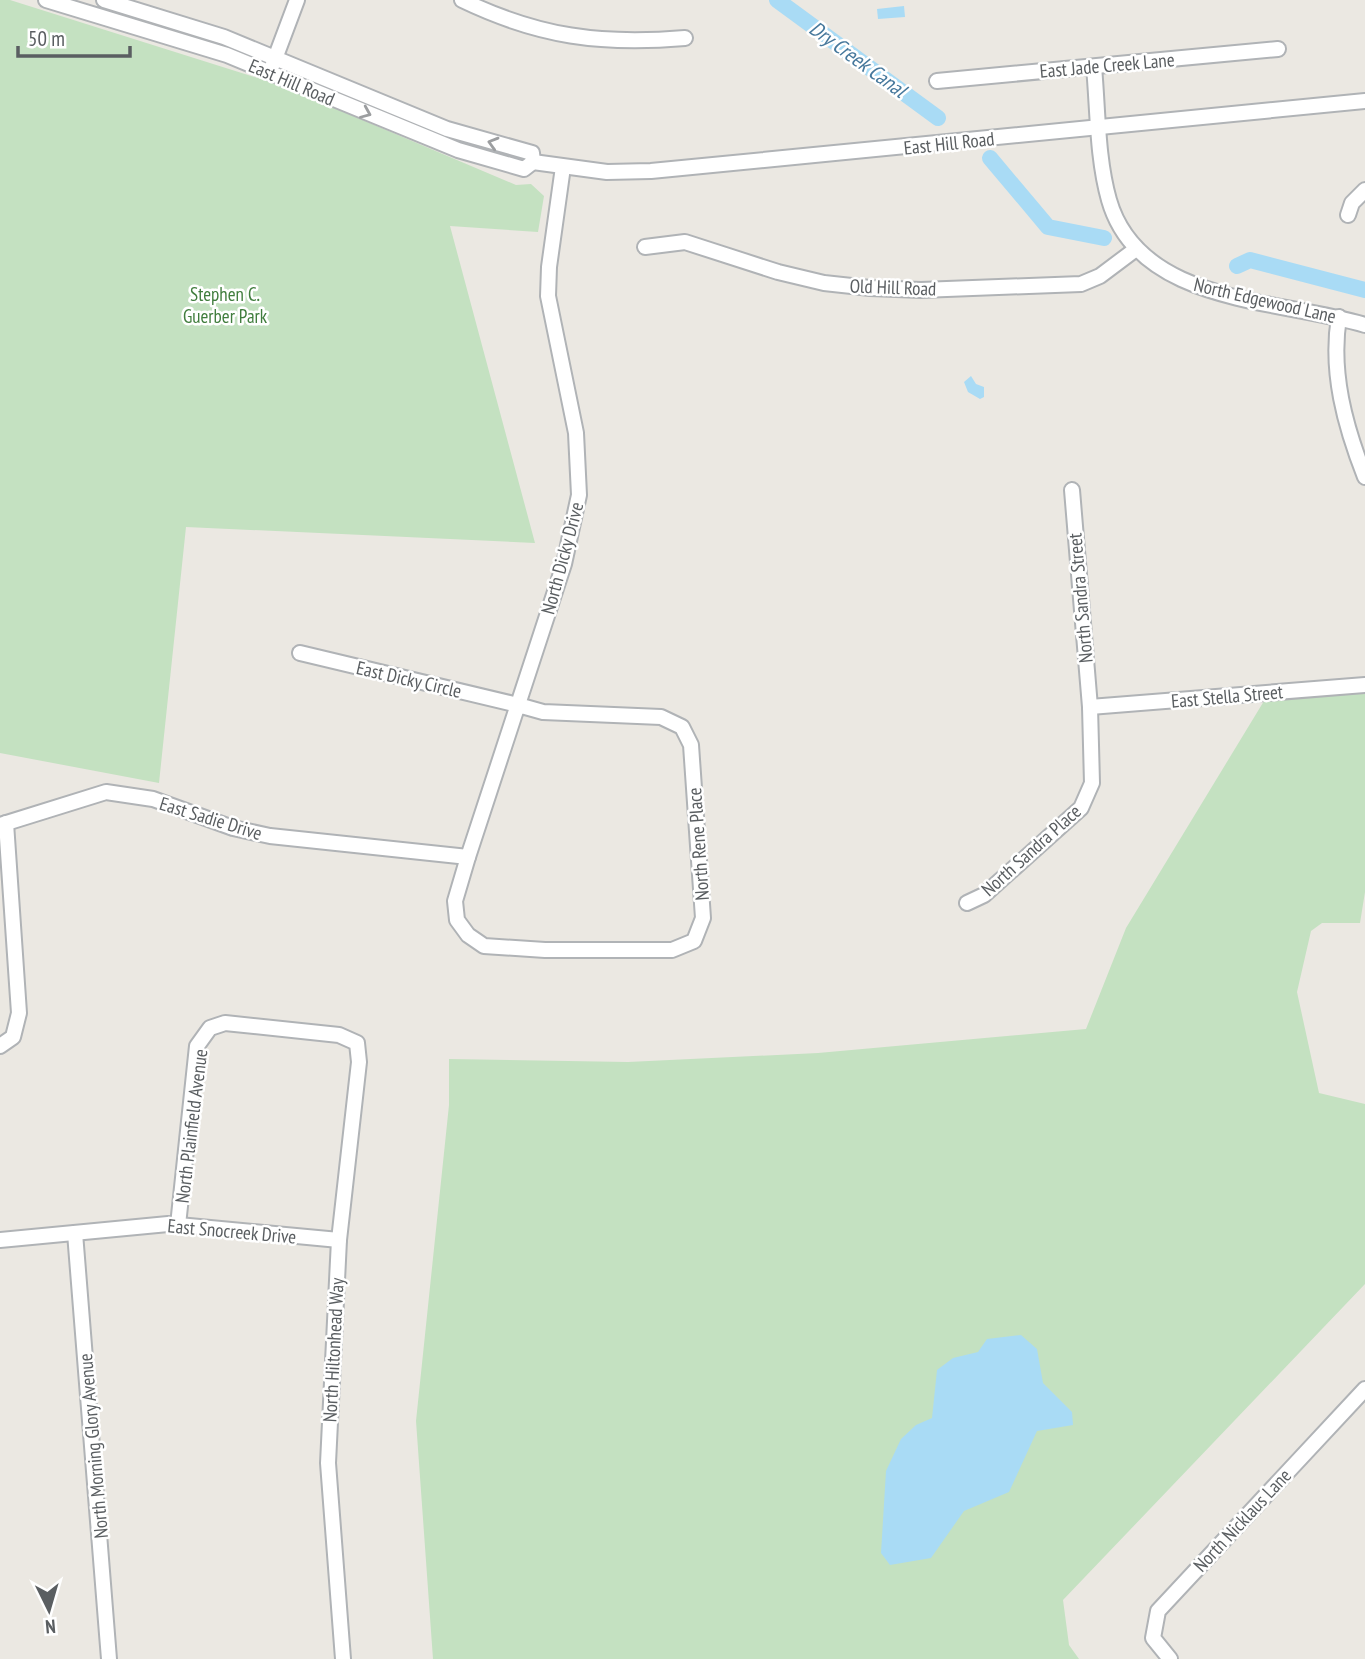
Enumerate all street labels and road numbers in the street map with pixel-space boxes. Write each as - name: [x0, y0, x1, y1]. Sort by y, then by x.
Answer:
- street label: East Jade Creek Lane: [1039, 47, 1176, 83]
- street label: East Hill Road: [245, 53, 339, 111]
- street label: East Hill Road: [902, 126, 996, 160]
- street label: North Edgewood Lane: [1192, 272, 1339, 328]
- street label: Old Hill Road: [849, 273, 937, 301]
- street label: North Dicky Drive: [536, 499, 589, 617]
- street label: North Sandra Street: [1062, 531, 1098, 664]
- street label: East Dicky Circle: [354, 655, 464, 703]
- street label: East Stella Street: [1170, 679, 1285, 713]
- street label: North Rene Place: [682, 787, 714, 901]
- street label: East Sadie Drive: [157, 791, 265, 845]
- street label: North Sandra Place: [976, 799, 1086, 901]
- street label: North Plainfield Avenue: [170, 1047, 212, 1204]
- street label: East Snocreek Drive: [167, 1213, 297, 1249]
- street label: North Hiltonhead Way: [317, 1276, 349, 1423]
- street label: North Morning Glory Avenue: [73, 1352, 113, 1540]
- street label: North Nicklaus Lane: [1188, 1463, 1296, 1577]

